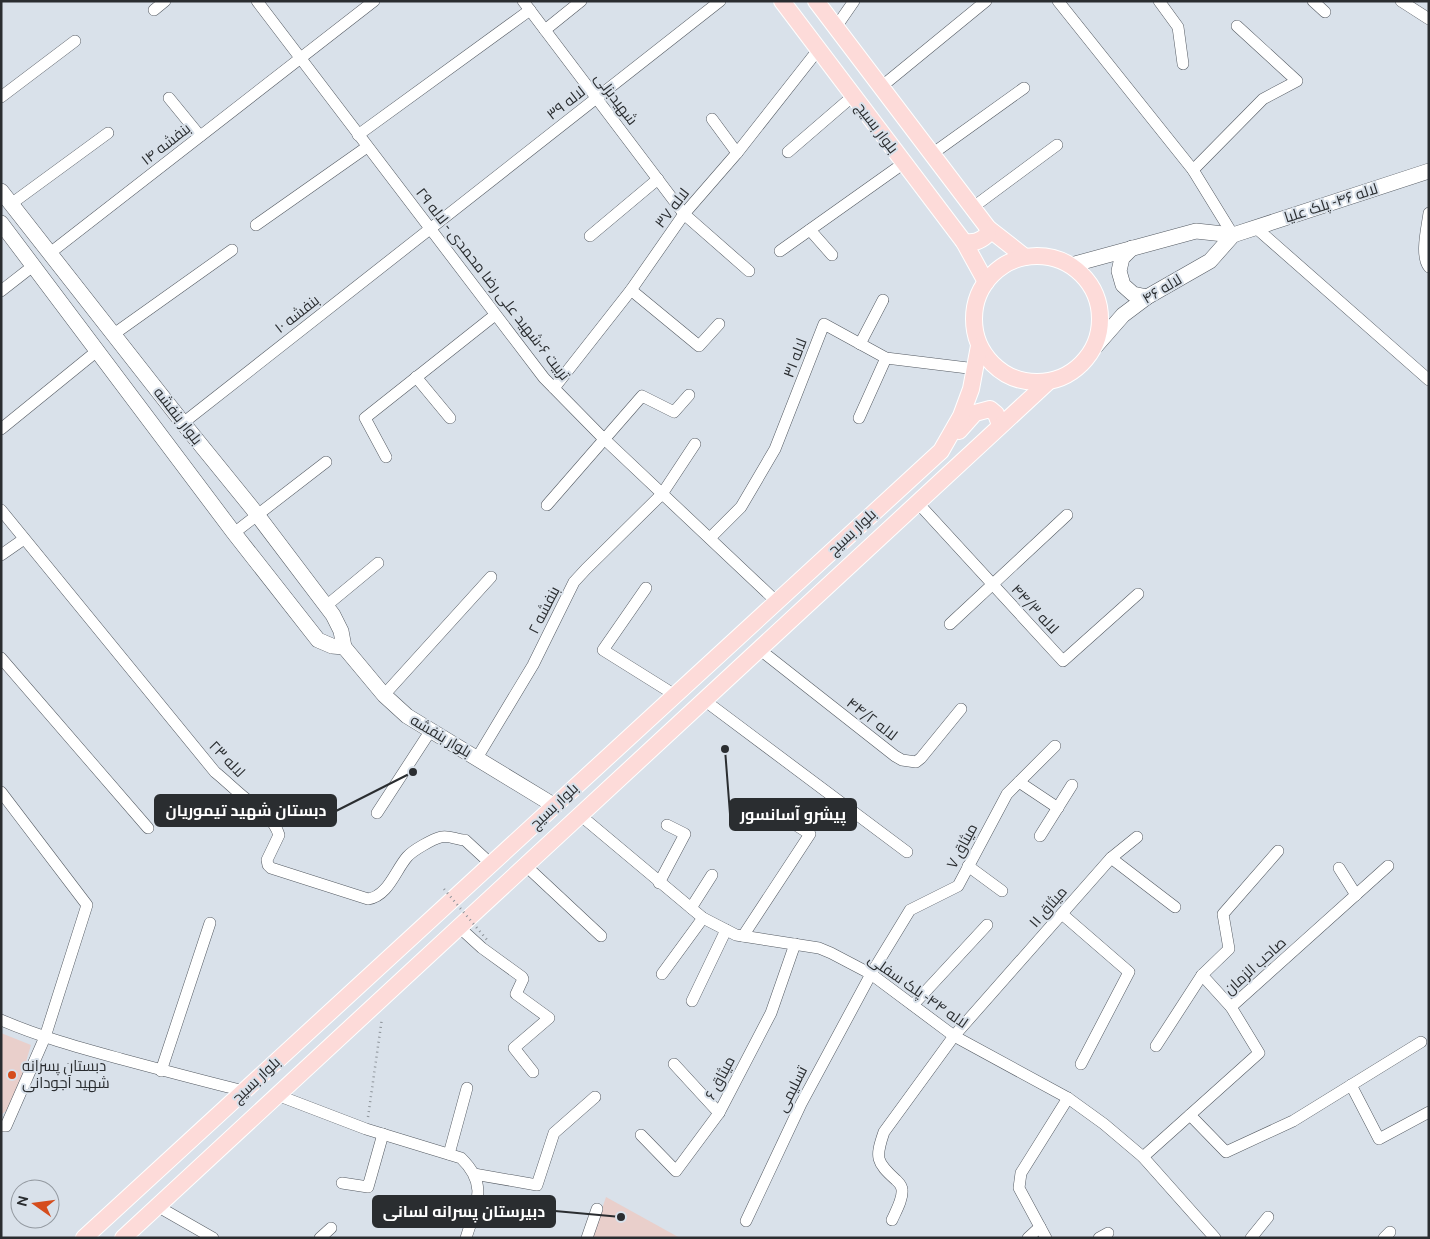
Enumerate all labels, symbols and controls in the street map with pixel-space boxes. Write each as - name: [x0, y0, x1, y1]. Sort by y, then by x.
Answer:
- street label: شهیدبزلی: [590, 69, 641, 129]
- street label: لاله ۳۹: [543, 82, 588, 123]
- street label: بلوار بسیج: [850, 99, 902, 158]
- street label: بنفشه ۱۴: [138, 119, 194, 168]
- street label: لاله ۴۶- پلک علیا: [1282, 179, 1380, 228]
- street label: تربیت ۶-شهید علی رضا محمدی - لاله ۲۹: [411, 184, 574, 385]
- street label: لاله ۳۷: [651, 185, 692, 231]
- street label: لاله ۴۶: [1139, 270, 1185, 307]
- street label: بنفشه ۱۰: [271, 291, 322, 336]
- street label: لاله ۳۱: [779, 336, 810, 380]
- street label: بلوار بنفشه: [150, 384, 206, 448]
- street label: بلوار بسیج: [824, 505, 881, 560]
- street label: لاله ۴۴/۳: [1008, 580, 1063, 637]
- street label: بنفشه ۲: [524, 583, 563, 636]
- street label: لاله ۴۴/۲: [844, 694, 901, 744]
- street label: بلوار بنفشه: [407, 711, 475, 761]
- street label: لاله ۲۳: [206, 737, 249, 780]
- street label: بلوار بسیج: [526, 779, 583, 834]
- callout: دبستان شهید تیموریان: [155, 795, 336, 826]
- callout: پیشرو آسانسور: [730, 799, 856, 830]
- text: دبستان شهید تیموریان: [165, 801, 327, 820]
- text: پیشرو آسانسور: [739, 805, 846, 826]
- street label: میثاق ۷: [943, 820, 982, 872]
- street label: میثاق ۱۱: [1025, 883, 1071, 932]
- street label: صاحب الزمان: [1220, 933, 1290, 999]
- street label: لاله ۴۴- پلک سفلی: [864, 950, 971, 1033]
- street label: بلوار بسیج: [228, 1053, 285, 1108]
- street label: میثاق ۶: [701, 1053, 740, 1103]
- place label: دبستان پسرانه شهید آجودانی: [22, 1057, 110, 1093]
- street label: تسلیمی: [773, 1063, 812, 1116]
- marker: دبستان پسرانه شهید آجودانی: [6, 1069, 18, 1081]
- north arrow: [10, 1179, 60, 1229]
- text: N: [13, 1194, 31, 1208]
- callout: دبیرستان پسرانه لسانی: [373, 1196, 555, 1227]
- text: دبیرستان پسرانه لسانی: [383, 1202, 545, 1223]

